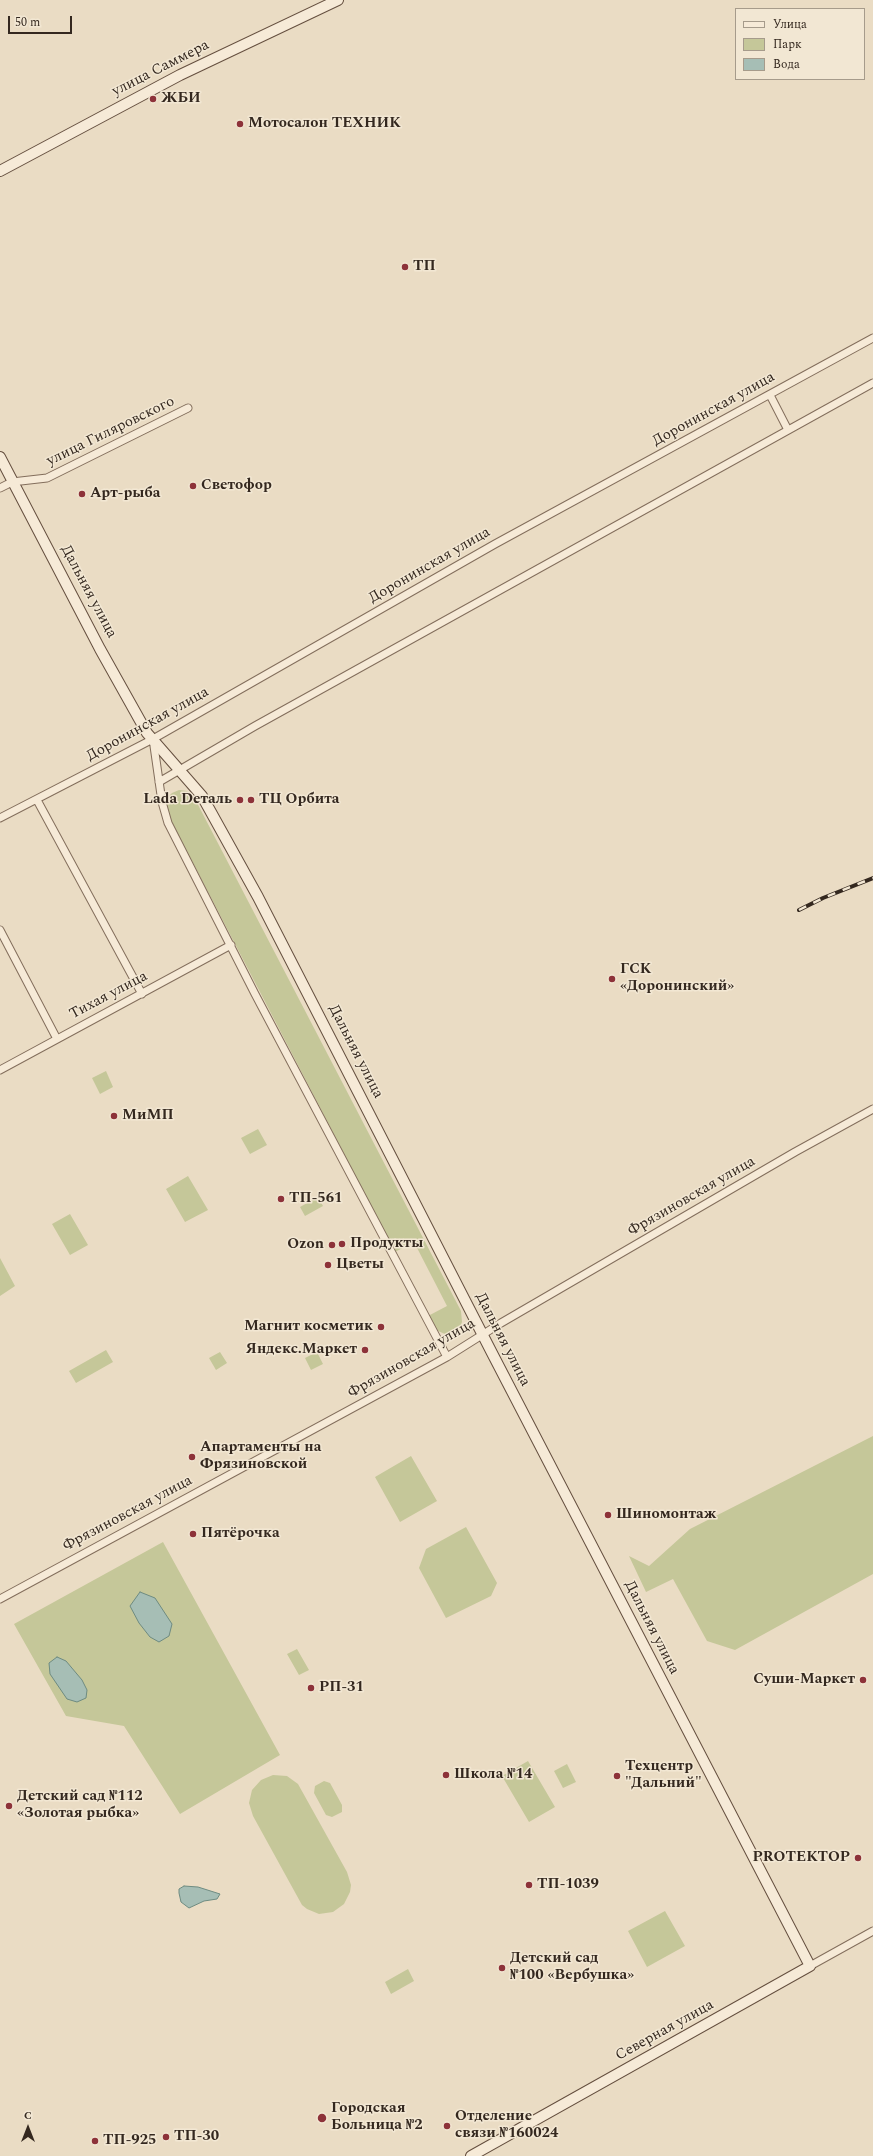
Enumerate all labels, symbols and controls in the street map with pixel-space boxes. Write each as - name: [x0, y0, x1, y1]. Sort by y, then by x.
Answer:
- scale bar: [10, 8, 74, 34]
- legend: [735, 8, 865, 80]
- text: 50 m: [15, 13, 40, 32]
- text: Улица: [773, 15, 807, 34]
- text: Парк: [773, 35, 802, 54]
- street label: улица Саммера: [109, 37, 213, 101]
- text: Вода: [773, 55, 800, 74]
- place label: ЖБИ: [161, 90, 201, 108]
- marker: ЖБИ: [148, 94, 158, 104]
- place label: Мотосалон ТЕХНИК: [248, 115, 401, 133]
- marker: Мотосалон ТЕХНИК: [235, 119, 245, 129]
- place label: ТП: [413, 258, 436, 276]
- marker: ТП: [400, 262, 410, 272]
- street label: Доронинская улица: [650, 369, 778, 451]
- street label: улица Гиляровского: [44, 393, 178, 471]
- place label: Светофор: [201, 477, 272, 495]
- marker: Светофор: [188, 481, 198, 491]
- place label: Арт-рыба: [90, 485, 160, 503]
- marker: Арт-рыба: [77, 489, 87, 499]
- street label: Доронинская улица: [366, 524, 494, 608]
- street label: Дальняя улица: [56, 542, 120, 642]
- street label: Доронинская улица: [84, 684, 212, 766]
- place label: Lada Dеталь: [143, 791, 232, 809]
- place label: ТЦ Орбита: [259, 791, 339, 809]
- marker: Lada Dеталь: [235, 795, 245, 805]
- marker: ТЦ Орбита: [246, 795, 256, 805]
- place label: ГСК «Доронинский»: [620, 961, 734, 996]
- street label: Тихая улица: [67, 968, 151, 1024]
- marker: ГСК «Доронинский»: [607, 974, 617, 984]
- street label: Дальняя улица: [324, 1002, 386, 1102]
- place label: МиМП: [122, 1107, 174, 1125]
- marker: МиМП: [109, 1111, 119, 1121]
- street label: Фрязиновская улица: [625, 1153, 759, 1241]
- place label: ТП-561: [289, 1190, 342, 1208]
- marker: ТП-561: [276, 1194, 286, 1204]
- place label: Продукты: [350, 1235, 423, 1253]
- place label: Ozon: [287, 1236, 324, 1254]
- marker: Продукты: [337, 1239, 347, 1249]
- marker: Ozon: [327, 1240, 337, 1250]
- place label: Цветы: [336, 1256, 384, 1274]
- marker: Цветы: [323, 1260, 333, 1270]
- street label: Дальняя улица: [471, 1290, 533, 1390]
- street label: Фрязиновская улица: [345, 1315, 479, 1403]
- place label: Магнит косметик: [244, 1318, 373, 1336]
- marker: Магнит косметик: [376, 1322, 386, 1332]
- place label: Яндекс.Маркет: [246, 1341, 357, 1359]
- marker: Яндекс.Маркет: [360, 1345, 370, 1355]
- place label: Апартаменты на Фрязиновской: [200, 1439, 321, 1474]
- marker: Апартаменты на Фрязиновской: [187, 1452, 197, 1462]
- street label: Фрязиновская улица: [60, 1472, 196, 1556]
- place label: Шиномонтаж: [616, 1506, 716, 1524]
- marker: Шиномонтаж: [603, 1510, 613, 1520]
- place label: Пятёрочка: [201, 1525, 280, 1543]
- marker: Пятёрочка: [188, 1529, 198, 1539]
- street label: Дальняя улица: [620, 1578, 682, 1678]
- place label: Суши-Маркет: [753, 1671, 855, 1689]
- marker: Суши-Маркет: [858, 1675, 868, 1685]
- place label: РП-31: [319, 1679, 364, 1697]
- marker: РП-31: [306, 1683, 316, 1693]
- place label: Техцентр "Дальний": [625, 1758, 702, 1793]
- place label: Школа №14: [454, 1766, 532, 1784]
- marker: Школа №14: [441, 1770, 451, 1780]
- marker: Техцентр "Дальний": [612, 1771, 622, 1781]
- place label: Детский сад №112 «Золотая рыбка»: [17, 1788, 143, 1823]
- marker: Детский сад №112 «Золотая рыбка»: [4, 1801, 14, 1811]
- place label: PROТЕКТОР: [753, 1849, 850, 1867]
- marker: PROТЕКТОР: [853, 1853, 863, 1863]
- place label: ТП-1039: [537, 1876, 599, 1894]
- marker: ТП-1039: [524, 1880, 534, 1890]
- place label: Детский сад №100 «Вербушка»: [510, 1950, 634, 1985]
- marker: Детский сад №100 «Вербушка»: [497, 1963, 507, 1973]
- street label: Северная улица: [613, 1997, 717, 2065]
- place label: Городская Больница №2: [331, 2100, 423, 2135]
- text: С: [24, 2107, 32, 2124]
- north arrow: [8, 2108, 48, 2148]
- place label: Отделение связи №160024: [455, 2108, 558, 2143]
- marker: Городская Больница №2: [316, 2112, 328, 2124]
- marker: Отделение связи №160024: [442, 2121, 452, 2131]
- place label: ТП-30: [174, 2128, 219, 2146]
- place label: ТП-925: [103, 2132, 156, 2150]
- marker: ТП-30: [161, 2132, 171, 2142]
- marker: ТП-925: [90, 2136, 100, 2146]

